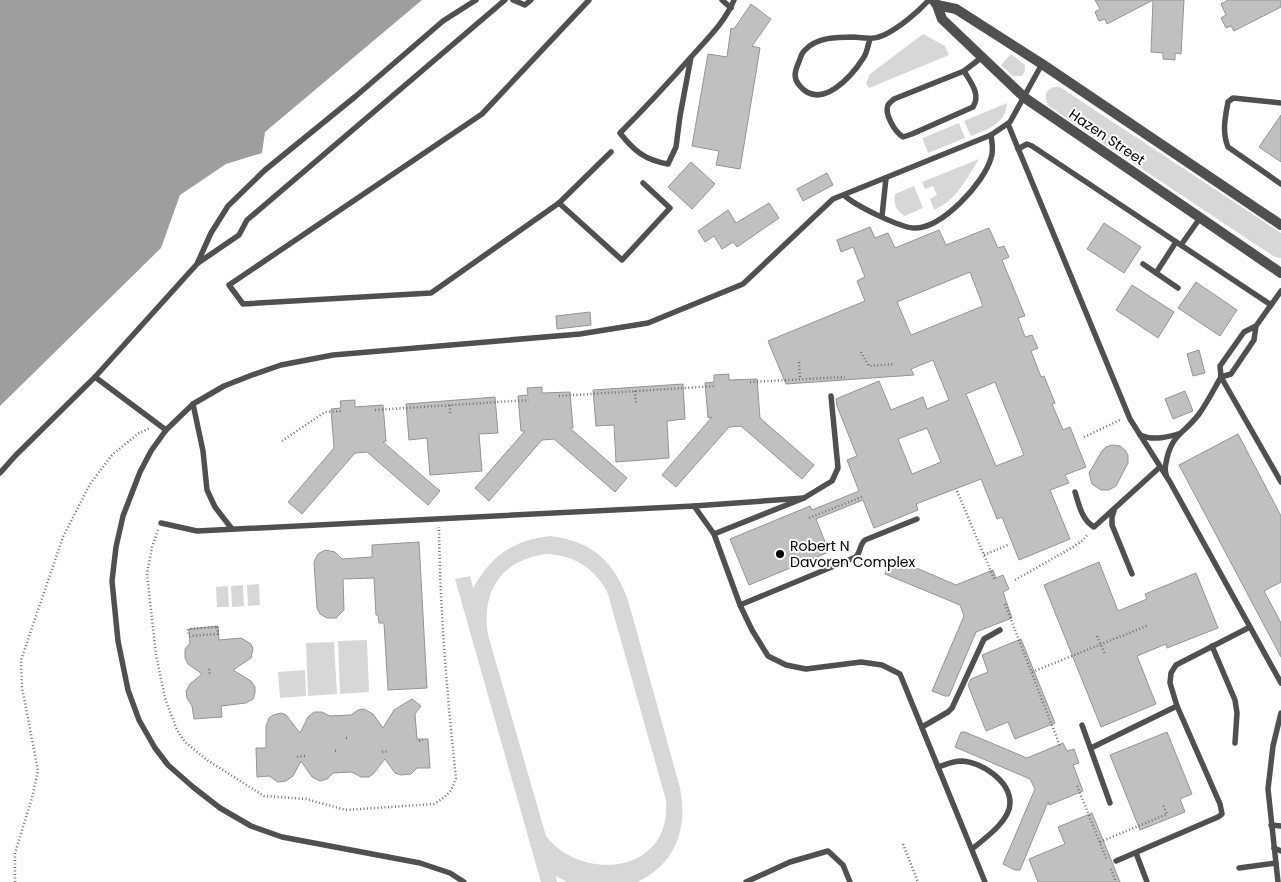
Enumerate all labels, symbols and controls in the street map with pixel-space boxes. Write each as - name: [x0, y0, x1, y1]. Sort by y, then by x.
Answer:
- street label: Hazen Street: [1065, 104, 1149, 170]
- place label: Robert N Davoren Complex: [790, 536, 916, 572]
- marker: Robert N Davoren Complex: [774, 548, 786, 560]

